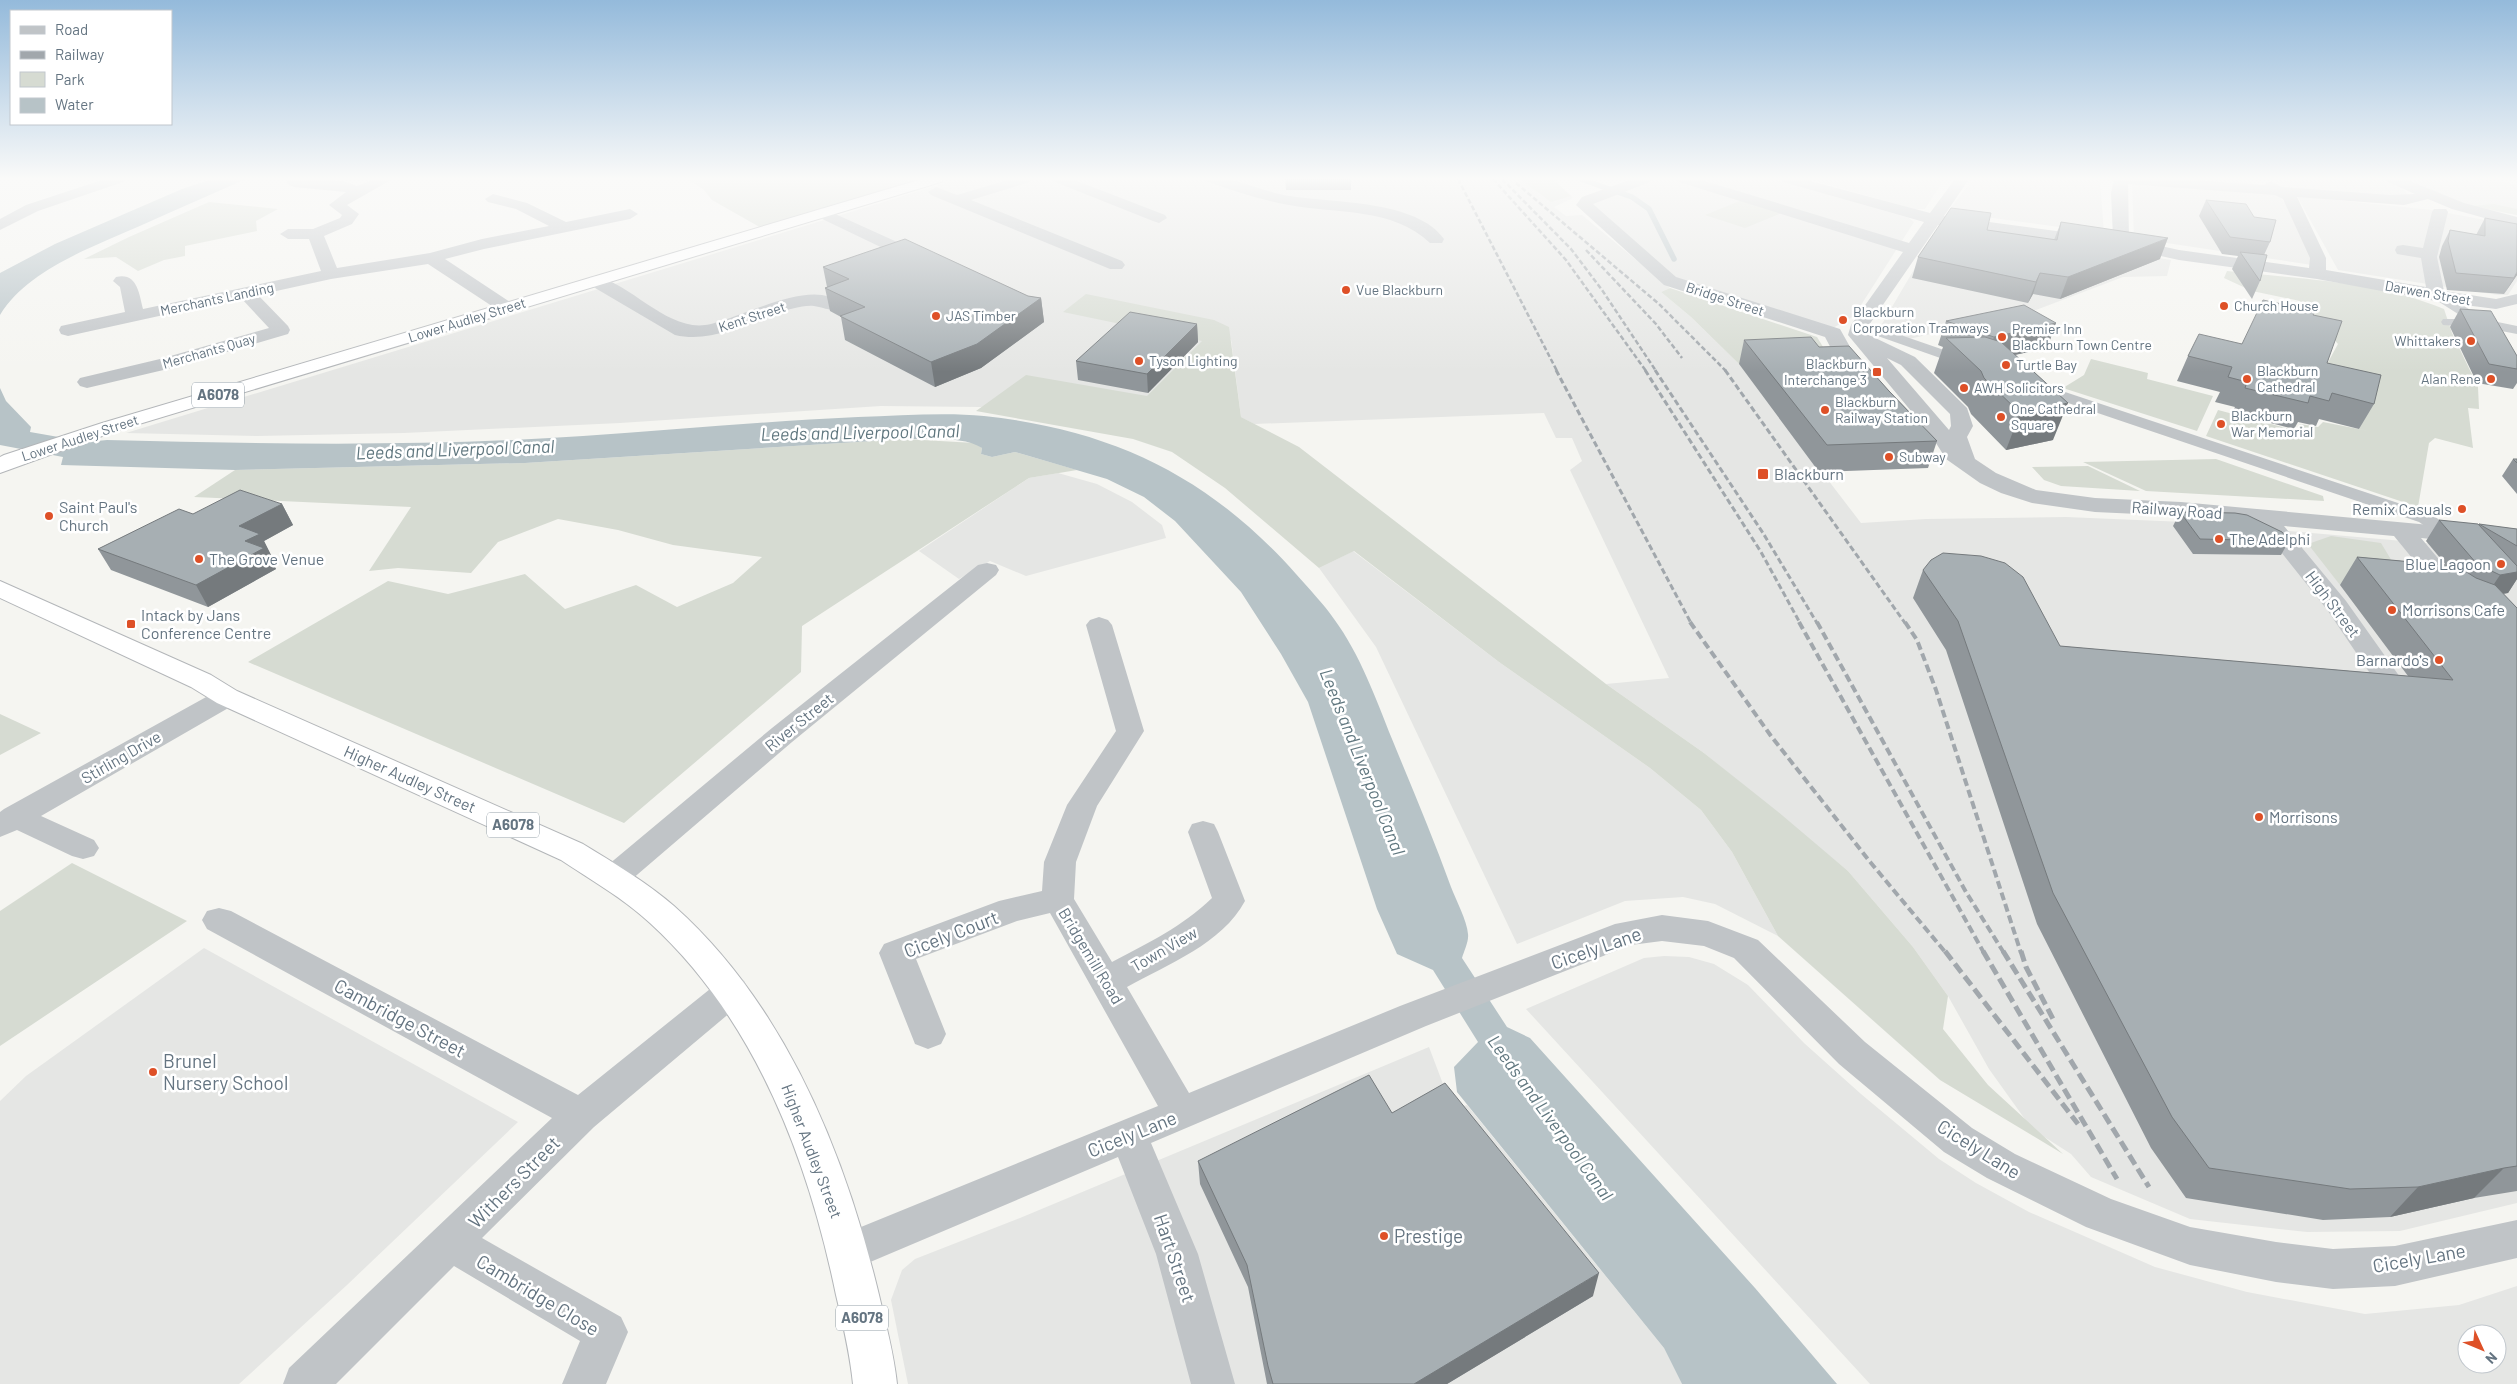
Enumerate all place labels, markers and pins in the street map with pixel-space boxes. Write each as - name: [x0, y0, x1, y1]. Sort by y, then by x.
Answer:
- place label: Vue Blackburn: [1356, 281, 1443, 298]
- marker: Vue Blackburn: [1340, 284, 1352, 296]
- place label: Church House: [2234, 297, 2319, 314]
- marker: Church House: [2218, 300, 2230, 312]
- place label: Blackburn Corporation Tramways: [1853, 303, 1989, 336]
- place label: JAS Timber: [946, 307, 1016, 324]
- marker: JAS Timber: [930, 310, 942, 322]
- marker: Blackburn Corporation Tramways: [1837, 314, 1849, 326]
- place label: Premier Inn Blackburn Town Centre: [2012, 320, 2152, 353]
- marker: Premier Inn Blackburn Town Centre: [1996, 331, 2008, 343]
- place label: Whittakers: [2394, 332, 2461, 349]
- marker: Whittakers: [2465, 335, 2477, 347]
- place label: Tyson Lighting: [1149, 352, 1237, 369]
- marker: Tyson Lighting: [1133, 355, 1145, 367]
- place label: Blackburn Interchange 3: [1784, 355, 1867, 388]
- place label: Turtle Bay: [2016, 356, 2078, 373]
- marker: Turtle Bay: [2000, 359, 2012, 371]
- place label: Blackburn Cathedral: [2257, 362, 2318, 395]
- marker: Blackburn Interchange 3: [1871, 366, 1883, 378]
- place label: Alan Rene: [2421, 370, 2481, 387]
- marker: Blackburn Cathedral: [2241, 373, 2253, 385]
- marker: Alan Rene: [2485, 373, 2497, 385]
- place label: AWH Solicitors: [1974, 379, 2064, 396]
- marker: AWH Solicitors: [1958, 382, 1970, 394]
- place label: Blackburn Railway Station: [1835, 393, 1928, 426]
- place label: One Cathedral Square: [2011, 400, 2096, 433]
- marker: Blackburn Railway Station: [1819, 404, 1831, 416]
- place label: Blackburn War Memorial: [2231, 407, 2313, 440]
- marker: One Cathedral Square: [1995, 411, 2007, 423]
- marker: Blackburn War Memorial: [2215, 418, 2227, 430]
- place label: Subway: [1899, 448, 1946, 465]
- marker: Subway: [1883, 451, 1895, 463]
- place label: Blackburn: [1774, 464, 1844, 483]
- marker: Blackburn: [1756, 467, 1770, 481]
- place label: Saint Paul's Church: [59, 497, 137, 534]
- place label: Remix Casuals: [2352, 499, 2452, 518]
- marker: Remix Casuals: [2456, 503, 2468, 515]
- marker: Saint Paul's Church: [43, 510, 55, 522]
- place label: The Adelphi: [2229, 529, 2310, 548]
- marker: The Adelphi: [2213, 533, 2225, 545]
- place label: The Grove Venue: [209, 549, 324, 568]
- marker: The Grove Venue: [193, 553, 205, 565]
- place label: Blue Lagoon: [2405, 554, 2491, 573]
- marker: Blue Lagoon: [2495, 558, 2507, 570]
- place label: Morrisons Cafe: [2402, 600, 2505, 619]
- marker: Morrisons Cafe: [2386, 604, 2398, 616]
- place label: Intack by Jans Conference Centre: [141, 605, 271, 642]
- marker: Intack by Jans Conference Centre: [125, 618, 137, 630]
- place label: Barnardo's: [2356, 650, 2429, 669]
- marker: Barnardo's: [2433, 654, 2445, 666]
- place label: Morrisons: [2269, 807, 2338, 826]
- marker: Morrisons: [2253, 811, 2265, 823]
- place label: Brunel Nursery School: [163, 1049, 288, 1094]
- marker: Brunel Nursery School: [147, 1066, 159, 1078]
- place label: Prestige: [1394, 1224, 1463, 1247]
- marker: Prestige: [1378, 1230, 1390, 1242]

